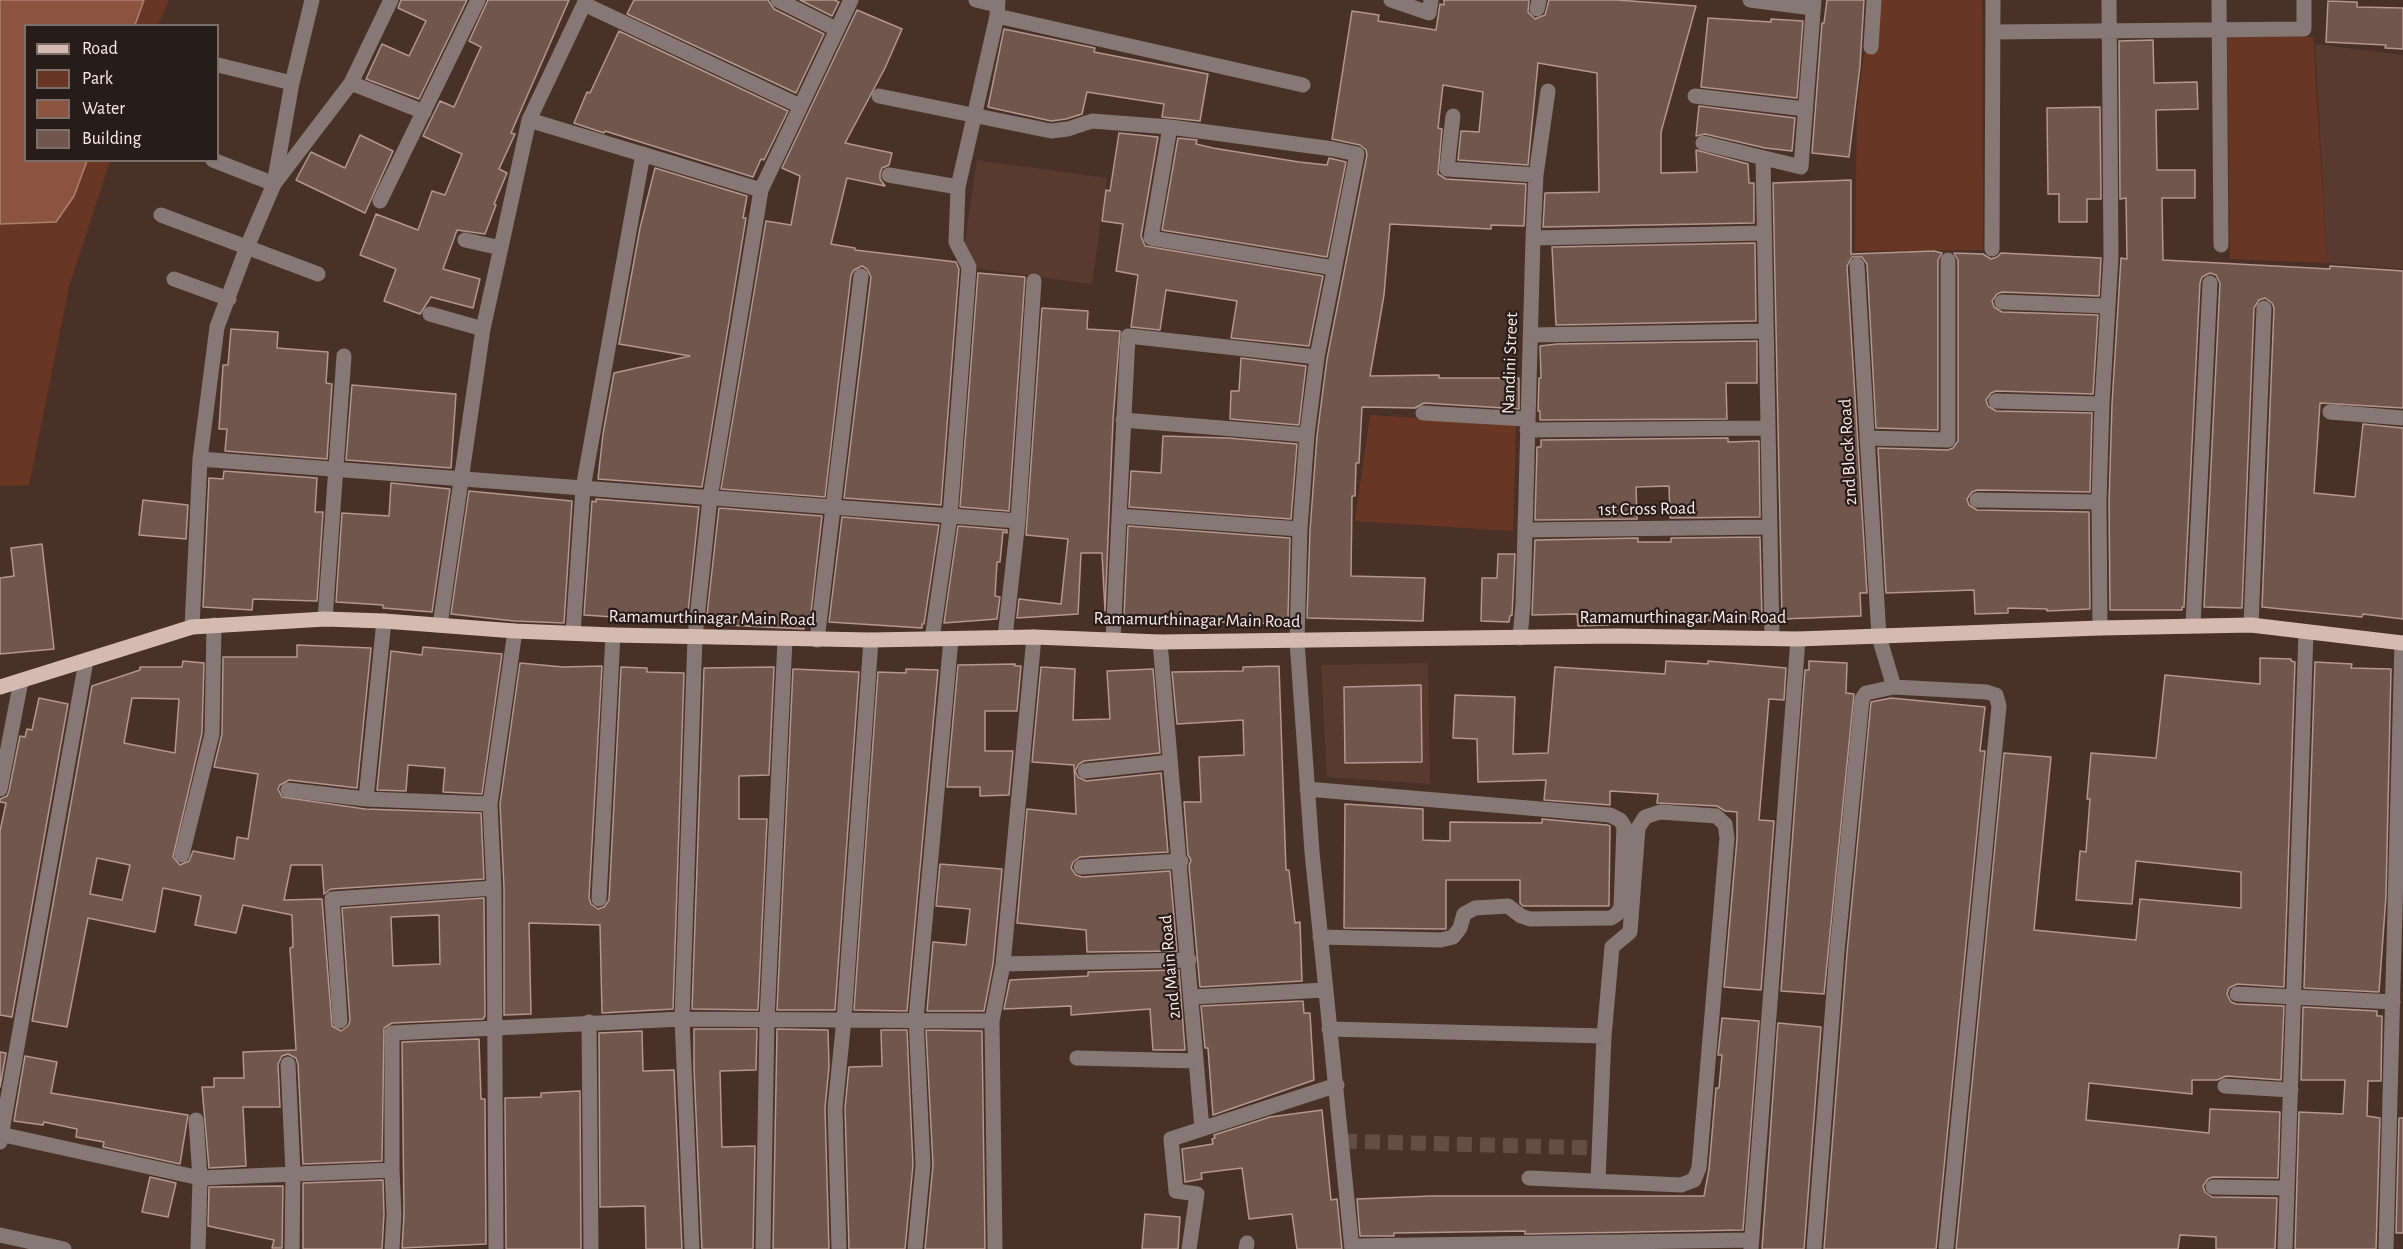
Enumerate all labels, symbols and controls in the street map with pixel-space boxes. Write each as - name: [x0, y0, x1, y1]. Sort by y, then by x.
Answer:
- legend: [24, 24, 219, 162]
- text: Road: [82, 40, 118, 58]
- text: Park: [82, 70, 113, 88]
- text: Water: [82, 100, 125, 118]
- text: Building: [82, 130, 141, 148]
- street label: Nandini Street: [1497, 312, 1523, 414]
- street label: 2nd Block Road: [1834, 398, 1862, 506]
- street label: 1st Cross Road: [1598, 497, 1696, 521]
- street label: Ramamurthinagar Main Road: [608, 605, 816, 631]
- street label: Ramamurthinagar Main Road: [1093, 607, 1301, 633]
- street label: Ramamurthinagar Main Road: [1580, 607, 1786, 629]
- street label: 2nd Main Road: [1155, 914, 1185, 1020]

